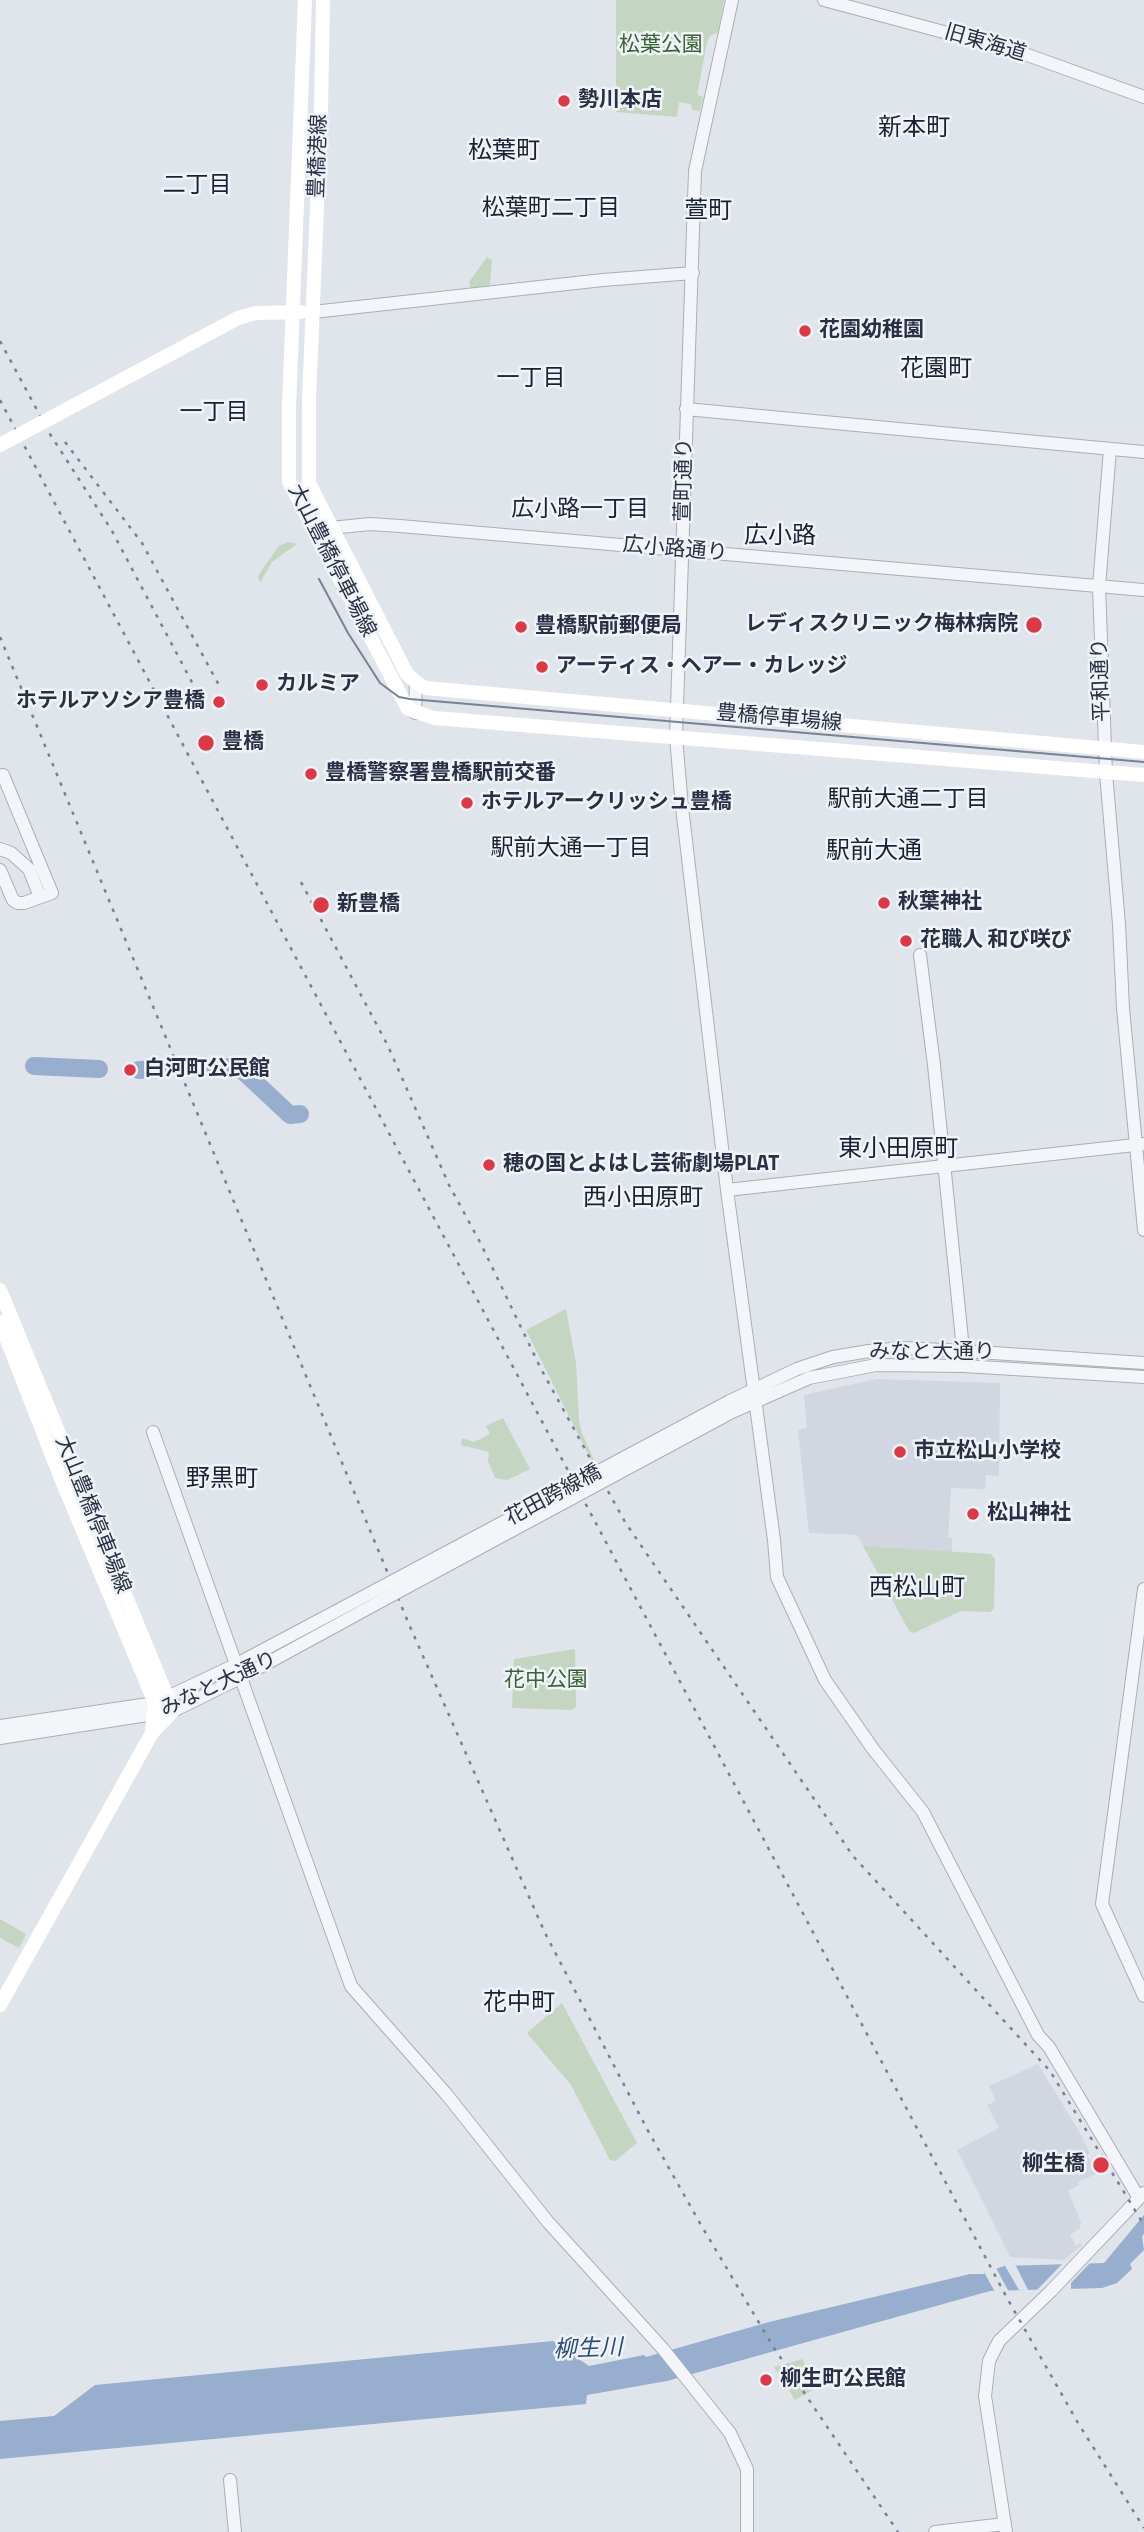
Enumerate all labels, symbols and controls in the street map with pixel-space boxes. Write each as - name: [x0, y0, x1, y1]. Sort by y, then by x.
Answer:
- street label: 旧東海道: [941, 20, 1029, 68]
- park label: 松葉公園: [619, 33, 703, 59]
- place label: 勢川本店: [578, 88, 662, 114]
- marker: 勢川本店: [556, 93, 572, 109]
- street label: 豊橋港線: [305, 114, 333, 198]
- district label: 新本町: [878, 115, 950, 143]
- district label: 松葉町: [468, 138, 540, 166]
- district label: 二丁目: [163, 172, 231, 200]
- district label: 松葉町二丁目: [482, 195, 620, 223]
- district label: 萱町: [684, 198, 732, 226]
- place label: 花園幼稚園: [819, 318, 924, 344]
- marker: 花園幼稚園: [797, 323, 813, 339]
- district label: 花園町: [900, 356, 972, 384]
- district label: 一丁目: [497, 365, 565, 393]
- district label: 一丁目: [180, 399, 248, 427]
- street label: 萱町通り: [672, 438, 698, 522]
- street label: 大山豊橋停車場線: [282, 480, 380, 642]
- district label: 広小路一丁目: [511, 496, 649, 524]
- district label: 広小路: [744, 523, 816, 551]
- street label: 広小路通り: [622, 533, 728, 567]
- place label: レディスクリニック梅林病院: [745, 612, 1018, 638]
- place label: 豊橋駅前郵便局: [535, 614, 682, 640]
- marker: レディスクリニック梅林病院: [1024, 615, 1044, 635]
- marker: 豊橋駅前郵便局: [513, 619, 529, 635]
- street label: 平和通り: [1088, 638, 1116, 722]
- place label: アーティス・ヘアー・カレッジ: [556, 654, 847, 680]
- marker: アーティス・ヘアー・カレッジ: [534, 659, 550, 675]
- place label: カルミア: [276, 672, 360, 698]
- marker: カルミア: [254, 677, 270, 693]
- place label: ホテルアソシア豊橋: [16, 689, 205, 715]
- marker: ホテルアソシア豊橋: [211, 694, 227, 710]
- street label: 豊橋停車場線: [715, 701, 843, 737]
- place label: 豊橋: [222, 730, 264, 756]
- marker: 豊橋: [196, 733, 216, 753]
- place label: 豊橋警察署豊橋駅前交番: [325, 761, 556, 787]
- marker: 豊橋警察署豊橋駅前交番: [303, 766, 319, 782]
- district label: 駅前大通二丁目: [828, 786, 988, 814]
- place label: ホテルアークリッシュ豊橋: [481, 790, 732, 816]
- marker: ホテルアークリッシュ豊橋: [459, 795, 475, 811]
- district label: 駅前大通一丁目: [491, 835, 651, 863]
- district label: 駅前大通: [826, 838, 922, 866]
- place label: 秋葉神社: [898, 890, 982, 916]
- place label: 新豊橋: [337, 892, 400, 918]
- marker: 新豊橋: [311, 895, 331, 915]
- marker: 秋葉神社: [876, 895, 892, 911]
- place label: 花職人 和び咲び: [920, 928, 1072, 954]
- marker: 花職人 和び咲び: [898, 933, 914, 949]
- place label: 白河町公民館: [144, 1057, 270, 1083]
- marker: 白河町公民館: [122, 1062, 138, 1078]
- district label: 東小田原町: [838, 1136, 958, 1164]
- place label: 穂の国とよはし芸術劇場PLAT: [503, 1152, 779, 1178]
- marker: 穂の国とよはし芸術劇場PLAT: [481, 1157, 497, 1173]
- district label: 西小田原町: [583, 1185, 703, 1213]
- street label: みなと大通り: [869, 1340, 995, 1366]
- street label: 大山豊橋停車場線: [49, 1432, 135, 1598]
- place label: 市立松山小学校: [914, 1439, 1061, 1465]
- marker: 市立松山小学校: [892, 1444, 908, 1460]
- street label: 花田跨線橋: [502, 1460, 606, 1532]
- district label: 野黒町: [186, 1466, 258, 1494]
- place label: 松山神社: [987, 1501, 1071, 1527]
- marker: 松山神社: [965, 1506, 981, 1522]
- district label: 西松山町: [869, 1575, 965, 1603]
- street label: みなと大通り: [157, 1647, 281, 1723]
- park label: 花中公園: [504, 1668, 588, 1694]
- district label: 花中町: [483, 1990, 555, 2018]
- place label: 柳生橋: [1022, 2152, 1085, 2178]
- marker: 柳生橋: [1091, 2155, 1111, 2175]
- water label: 柳生川: [553, 2335, 623, 2365]
- place label: 柳生町公民館: [780, 2367, 906, 2393]
- marker: 柳生町公民館: [758, 2372, 774, 2388]

